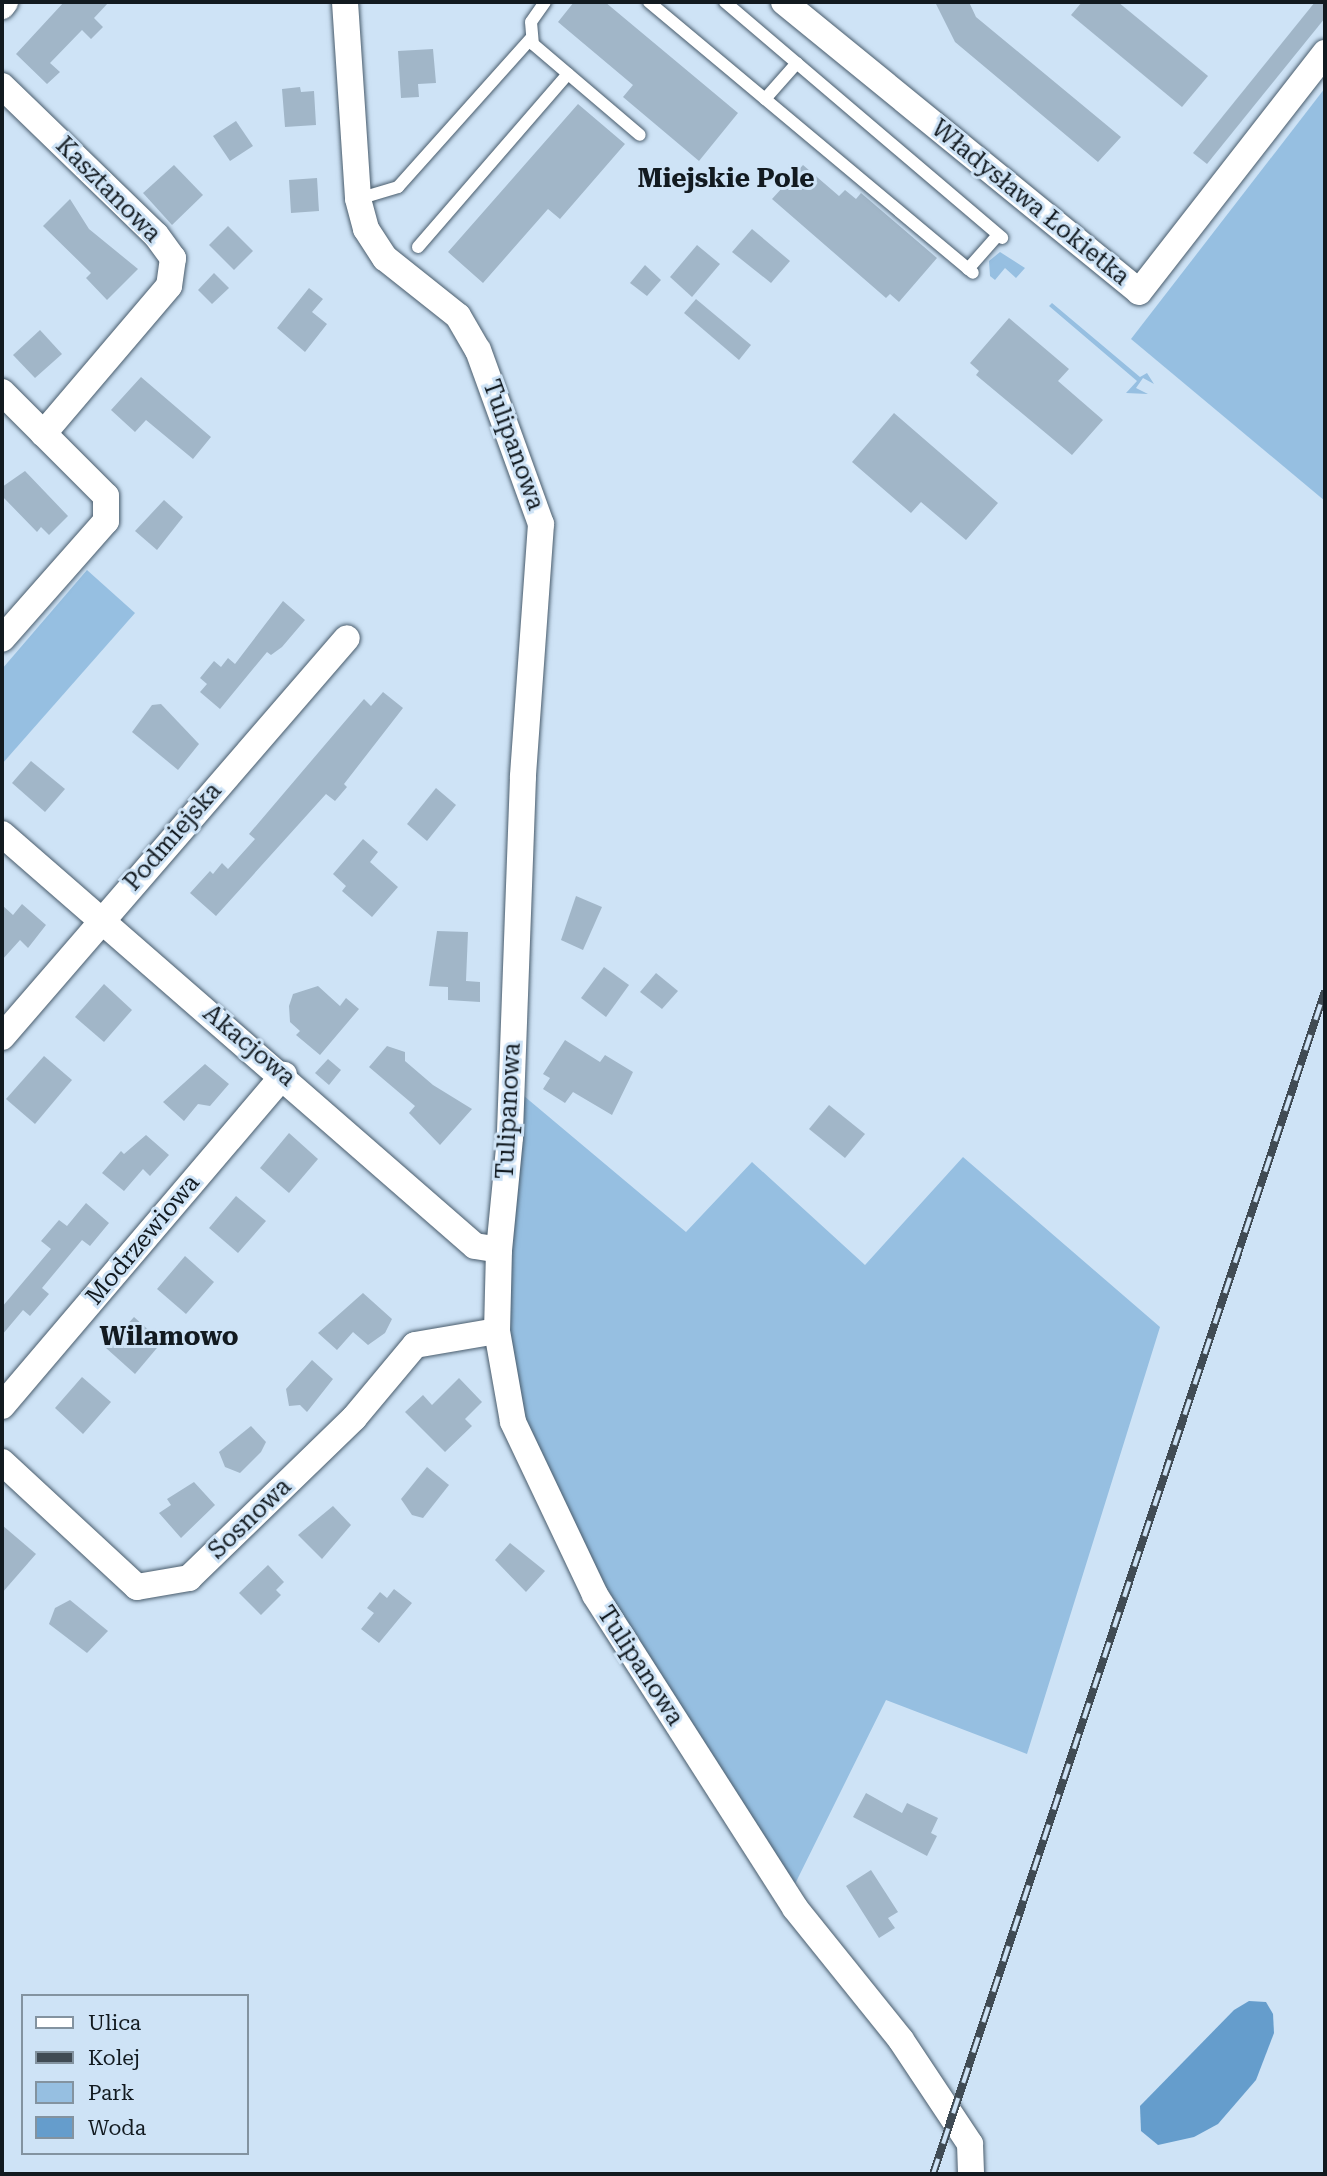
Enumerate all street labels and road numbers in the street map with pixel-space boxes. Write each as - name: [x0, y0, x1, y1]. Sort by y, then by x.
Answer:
- street label: Władysława Łokietka: [925, 114, 1135, 292]
- street label: Kasztanowa: [49, 131, 167, 249]
- street label: Tulipanowa: [476, 376, 550, 514]
- street label: Podmiejska: [118, 777, 228, 897]
- street label: Akacjowa: [197, 999, 301, 1093]
- street label: Tulipanowa: [491, 1042, 527, 1180]
- street label: Modrzewiowa: [80, 1169, 206, 1311]
- street label: Sosnowa: [203, 1473, 297, 1565]
- street label: Tulipanowa: [591, 1601, 689, 1731]

